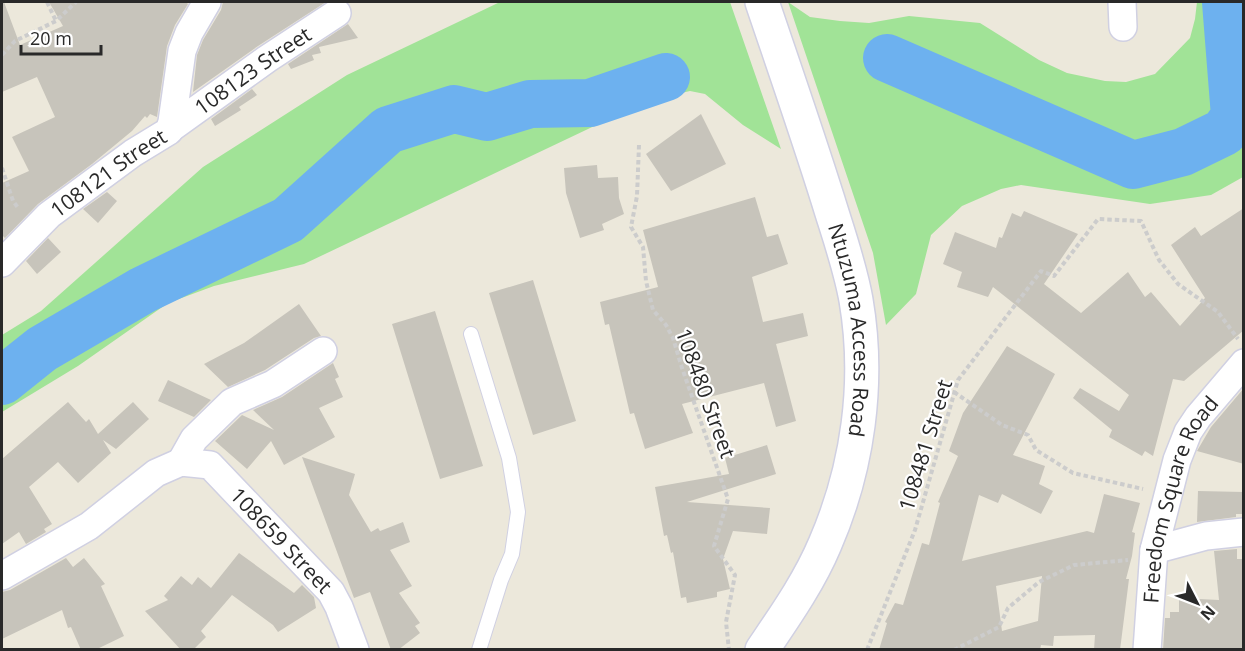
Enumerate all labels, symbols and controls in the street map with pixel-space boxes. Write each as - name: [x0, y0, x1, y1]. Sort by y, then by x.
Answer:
- scale bar: [21, 18, 100, 56]
- street label: 108123 Street: [189, 20, 316, 121]
- text: 20 m: [30, 26, 72, 50]
- street label: 108121 Street: [44, 122, 171, 223]
- street label: Ntuzuma Access Road: [822, 220, 876, 439]
- street label: 108480 Street: [670, 324, 742, 462]
- street label: 108481 Street: [892, 376, 958, 514]
- street label: Freedom Square Road: [1136, 390, 1224, 604]
- street label: 108659 Street: [224, 481, 339, 599]
- north arrow: [1167, 573, 1227, 633]
- text: N: [1196, 601, 1221, 625]

